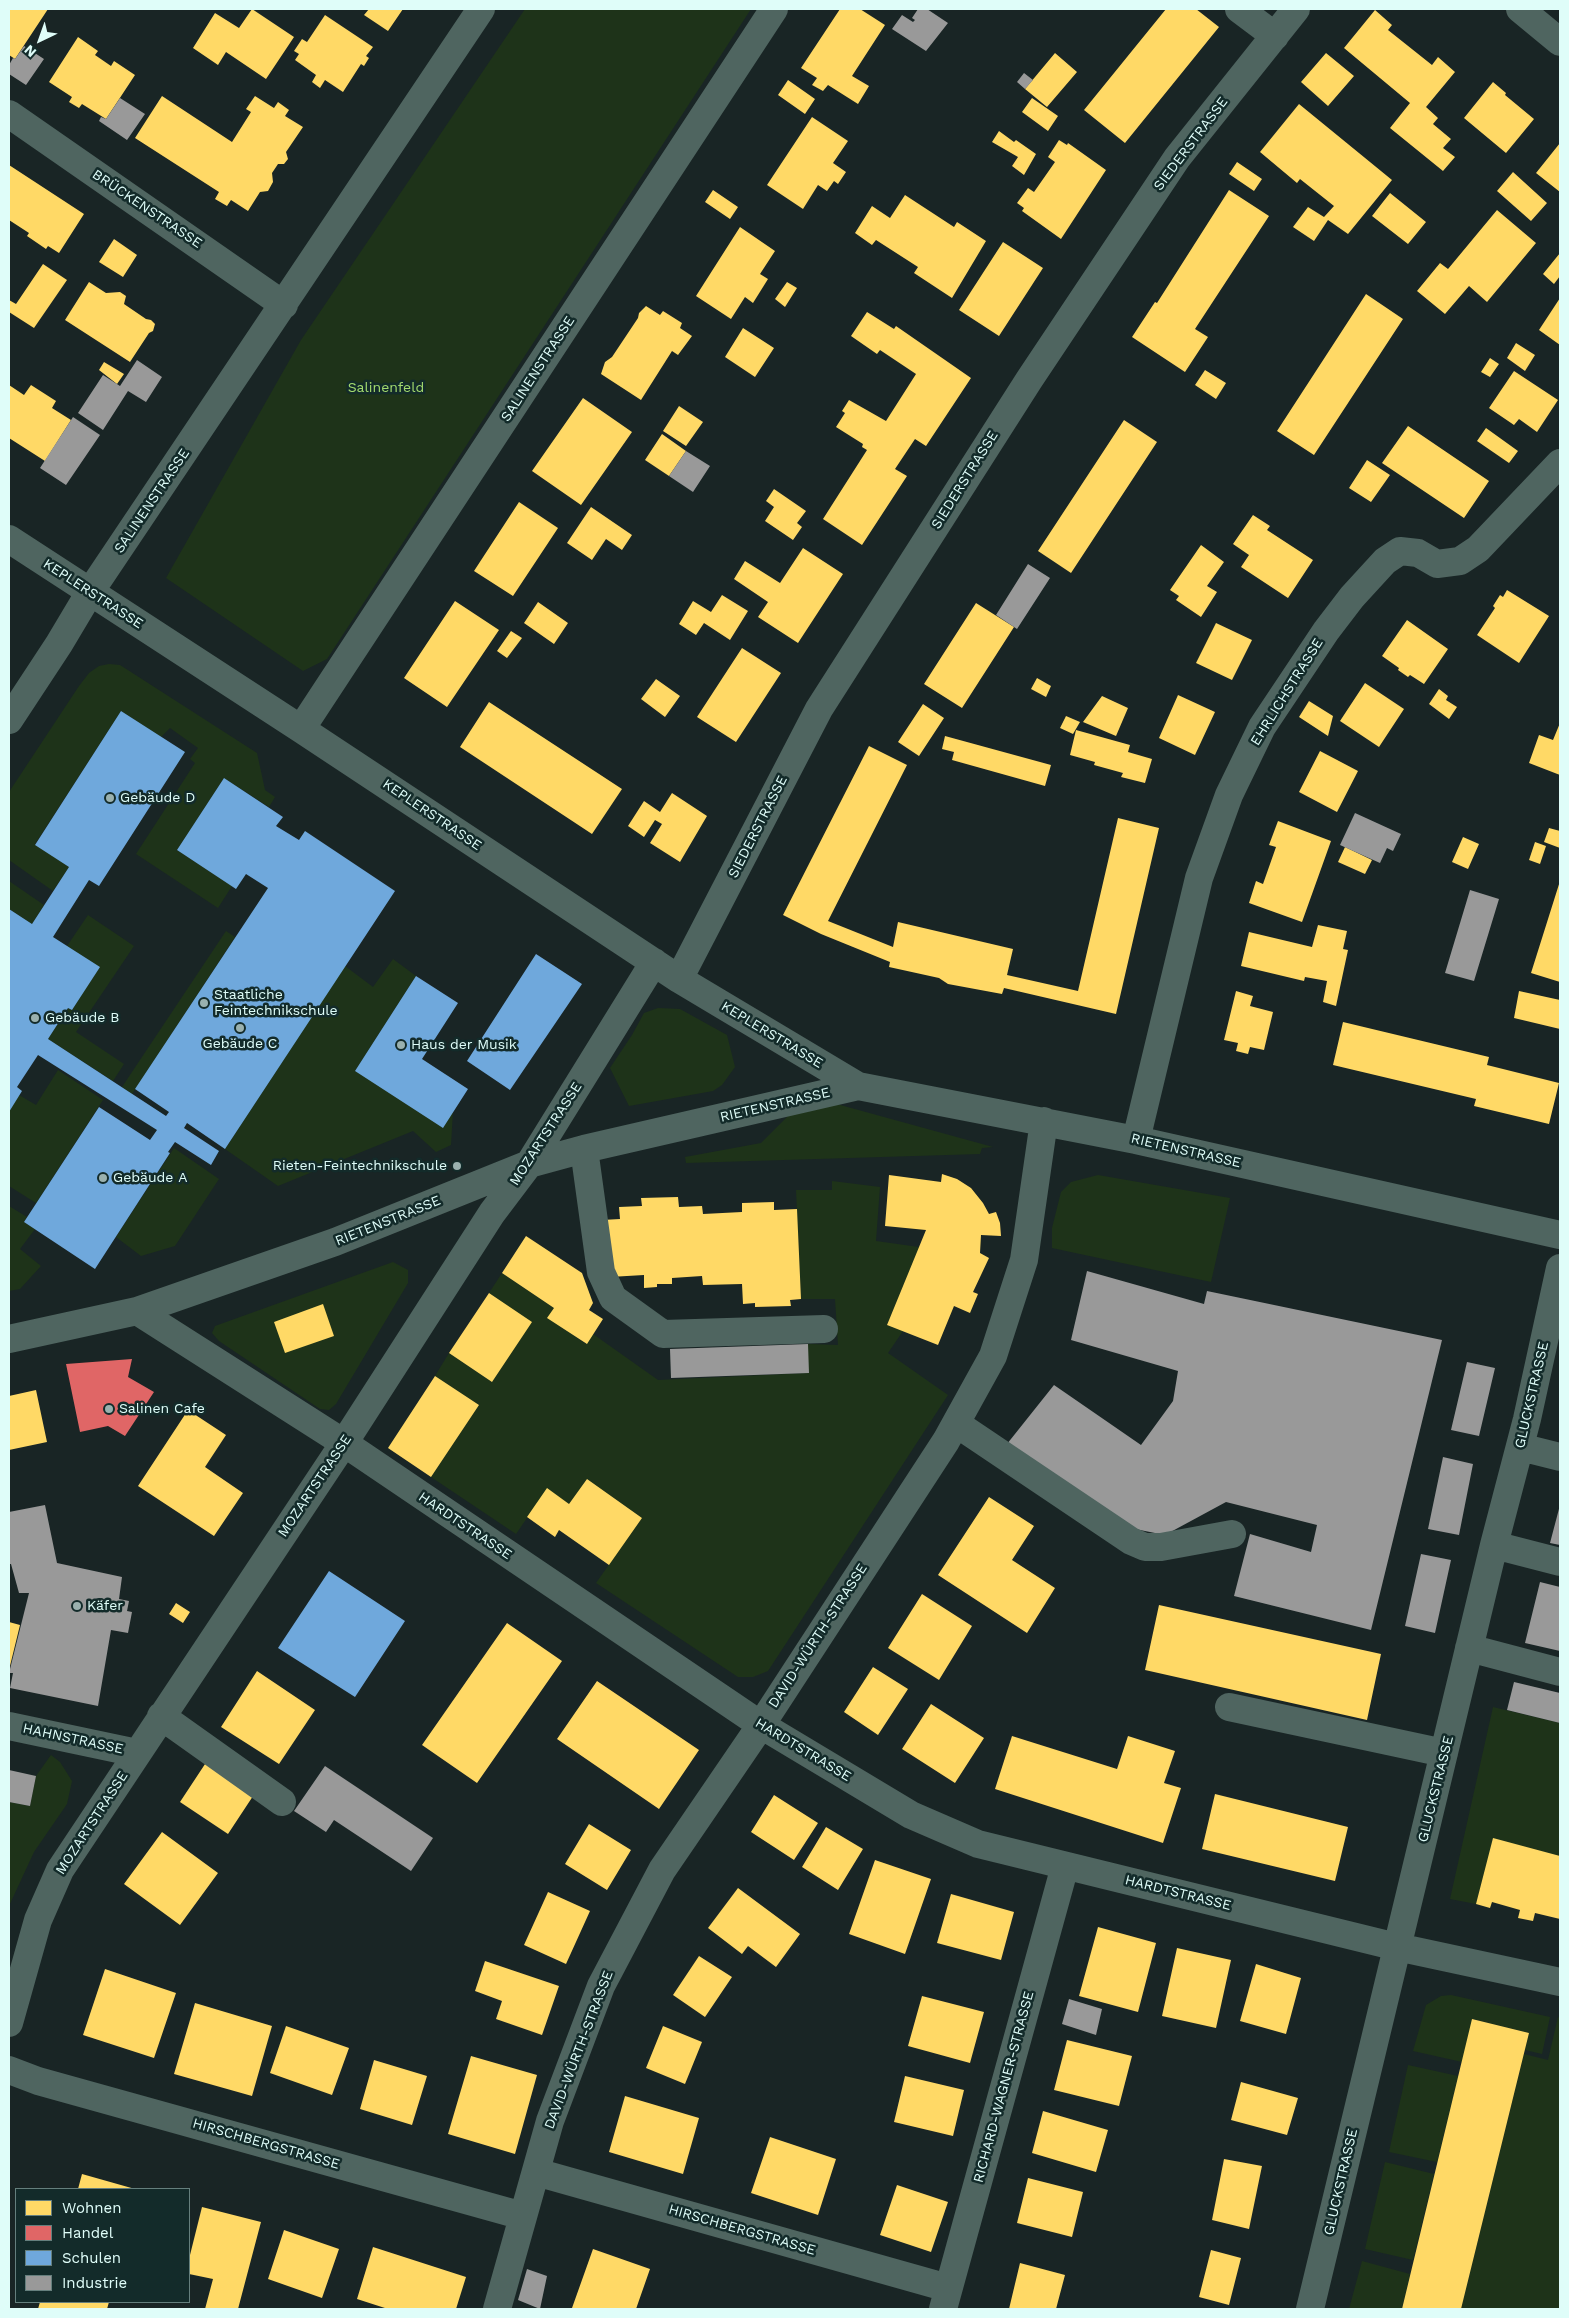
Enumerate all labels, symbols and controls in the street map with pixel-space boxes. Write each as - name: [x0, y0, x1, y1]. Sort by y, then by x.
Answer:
- north arrow: [15, 15, 65, 65]
- text: N: [21, 42, 39, 61]
- street label: SIEDERSTRASSE: [1150, 94, 1232, 194]
- street label: BRÜCKENSTRASSE: [89, 166, 205, 252]
- street label: SALINENSTRASSE: [498, 313, 578, 425]
- park label: Salinenfeld: [348, 380, 424, 396]
- street label: SIEDERSTRASSE: [928, 428, 1002, 532]
- street label: SALINENSTRASSE: [111, 446, 193, 556]
- street label: KEPLERSTRASSE: [40, 555, 146, 633]
- street label: EHRLICHSTRASSE: [1247, 635, 1327, 749]
- street label: SIEDERSTRASSE: [725, 773, 791, 881]
- street label: KEPLERSTRASSE: [379, 776, 485, 854]
- place label: Gebäude D: [120, 790, 195, 806]
- marker: Gebäude D: [104, 792, 116, 804]
- place label: Staatliche Feintechnikschule: [214, 987, 338, 1020]
- marker: Staatliche Feintechnikschule: [198, 997, 210, 1009]
- street label: KEPLERSTRASSE: [718, 998, 826, 1072]
- place label: Gebäude B: [45, 1010, 119, 1026]
- marker: Gebäude B: [29, 1012, 41, 1024]
- marker: Gebäude C: [234, 1022, 246, 1034]
- place label: Gebäude C: [203, 1036, 277, 1052]
- place label: Haus der Musik: [411, 1037, 517, 1053]
- marker: Haus der Musik: [395, 1039, 407, 1051]
- street label: MOZARTSTRASSE: [506, 1079, 586, 1189]
- street label: RIETENSTRASSE: [718, 1084, 832, 1126]
- street label: RIETENSTRASSE: [1129, 1130, 1243, 1172]
- place label: Rieten-Feintechnikschule: [273, 1158, 447, 1174]
- marker: Rieten-Feintechnikschule: [451, 1160, 463, 1172]
- place label: Gebäude A: [113, 1170, 187, 1186]
- marker: Gebäude A: [97, 1172, 109, 1184]
- street label: RIETENSTRASSE: [333, 1192, 443, 1250]
- street label: GLUCKSTRASSE: [1512, 1340, 1552, 1450]
- place label: Salinen Cafe: [119, 1401, 205, 1417]
- marker: Salinen Cafe: [103, 1403, 115, 1415]
- street label: MOZARTSTRASSE: [275, 1432, 355, 1540]
- street label: HARDTSTRASSE: [415, 1489, 515, 1563]
- street label: DAVID-WÜRTH-STRASSE: [765, 1561, 871, 1711]
- place label: Käfer: [87, 1598, 123, 1614]
- marker: Käfer: [71, 1600, 83, 1612]
- street label: HARDTSTRASSE: [752, 1715, 854, 1785]
- street label: HAHNSTRASSE: [21, 1720, 125, 1758]
- street label: GLUCKSTRASSE: [1415, 1734, 1457, 1844]
- street label: MOZARTSTRASSE: [52, 1768, 132, 1878]
- street label: HARDTSTRASSE: [1123, 1872, 1233, 1914]
- street label: DAVID-WÜRTH-STRASSE: [541, 1968, 617, 2132]
- street label: RICHARD-WAGNER-STRASSE: [970, 1989, 1038, 2185]
- street label: HIRSCHBERGSTRASSE: [190, 2115, 342, 2173]
- street label: GLUCKSTRASSE: [1321, 2127, 1361, 2237]
- legend: [15, 2188, 190, 2303]
- text: Wohnen: [62, 2199, 121, 2217]
- street label: HIRSCHBERGSTRASSE: [666, 2201, 818, 2259]
- text: Handel: [62, 2224, 113, 2242]
- text: Schulen: [62, 2249, 121, 2267]
- text: Industrie: [62, 2274, 127, 2292]

